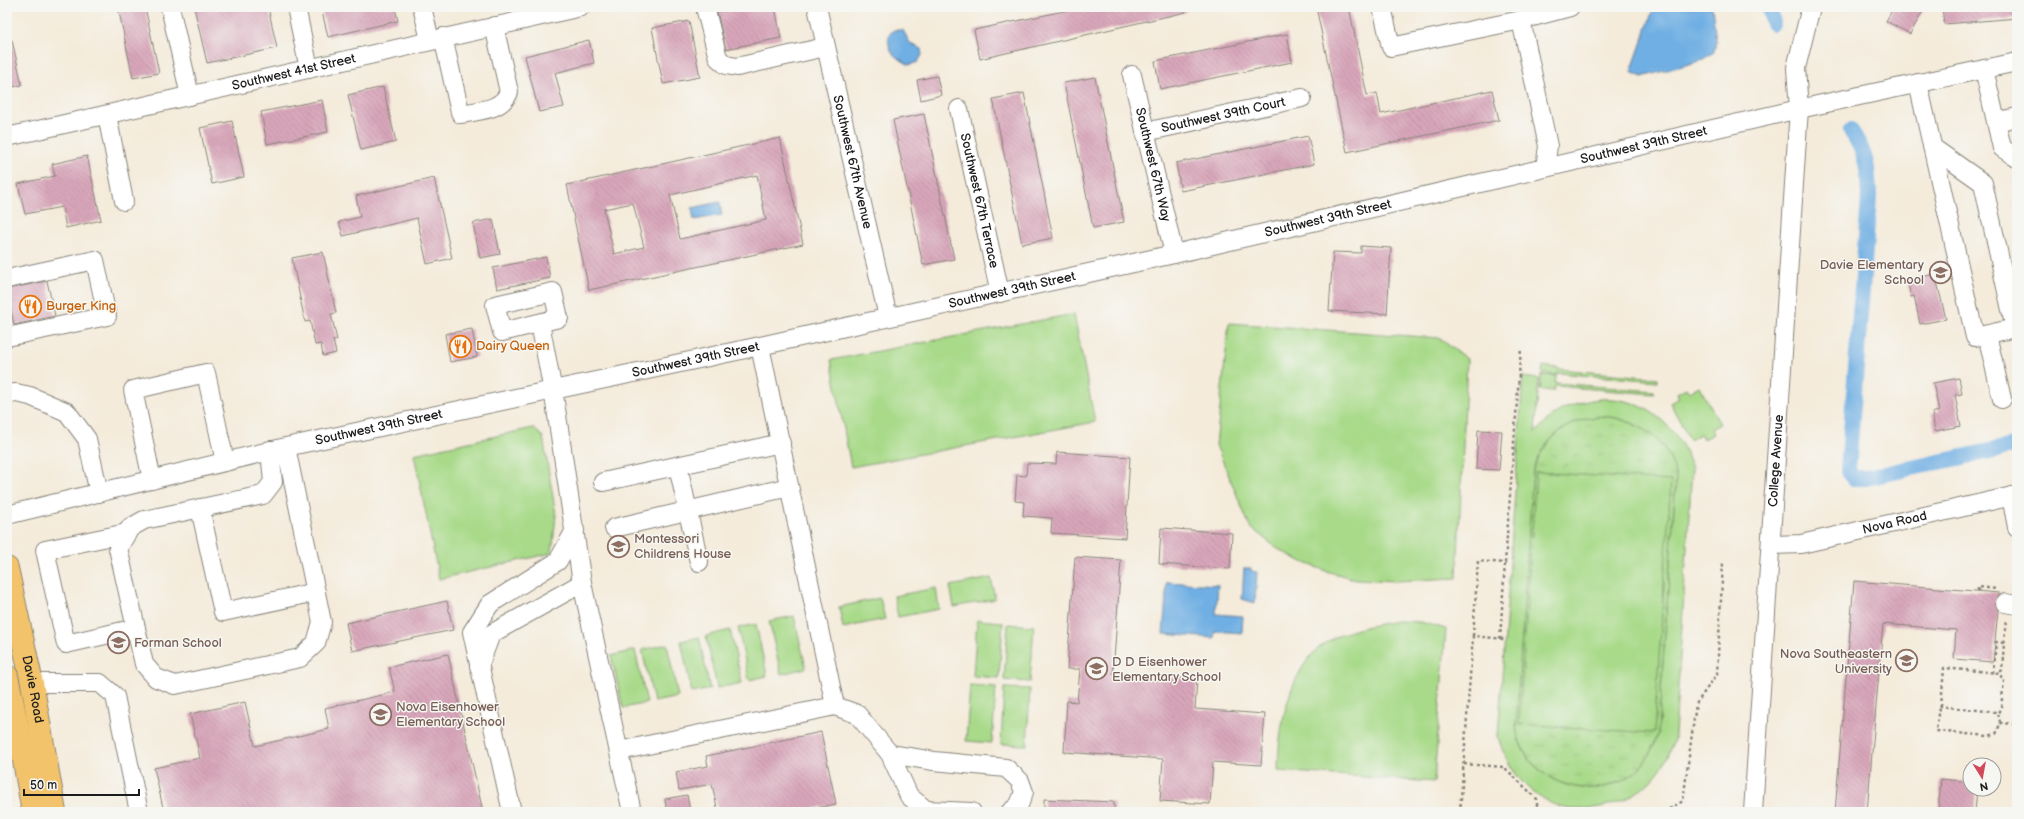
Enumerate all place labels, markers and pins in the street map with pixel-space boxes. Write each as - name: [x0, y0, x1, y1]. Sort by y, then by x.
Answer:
- place label: Davie Elementary School: [1820, 257, 1924, 288]
- school or university icon: Davie Elementary School: [1927, 259, 1953, 285]
- restaurant icon: Burger King: [18, 293, 44, 319]
- place label: Burger King: [46, 298, 116, 314]
- restaurant icon: Dairy Queen: [448, 333, 474, 359]
- place label: Dairy Queen: [476, 338, 550, 354]
- place label: Montessori Childrens House: [634, 531, 732, 562]
- school or university icon: Montessori Childrens House: [605, 533, 631, 559]
- school or university icon: Forman School: [105, 630, 131, 656]
- place label: Forman School: [134, 635, 222, 651]
- place label: Nova Southeastern University: [1780, 646, 1892, 677]
- school or university icon: Nova Southeastern University: [1894, 648, 1920, 674]
- place label: D D Eisenhower Elementary School: [1112, 654, 1221, 685]
- school or university icon: D D Eisenhower Elementary School: [1084, 656, 1110, 682]
- place label: Nova Eisenhower Elementary School: [396, 699, 505, 730]
- school or university icon: Nova Eisenhower Elementary School: [367, 701, 393, 727]

